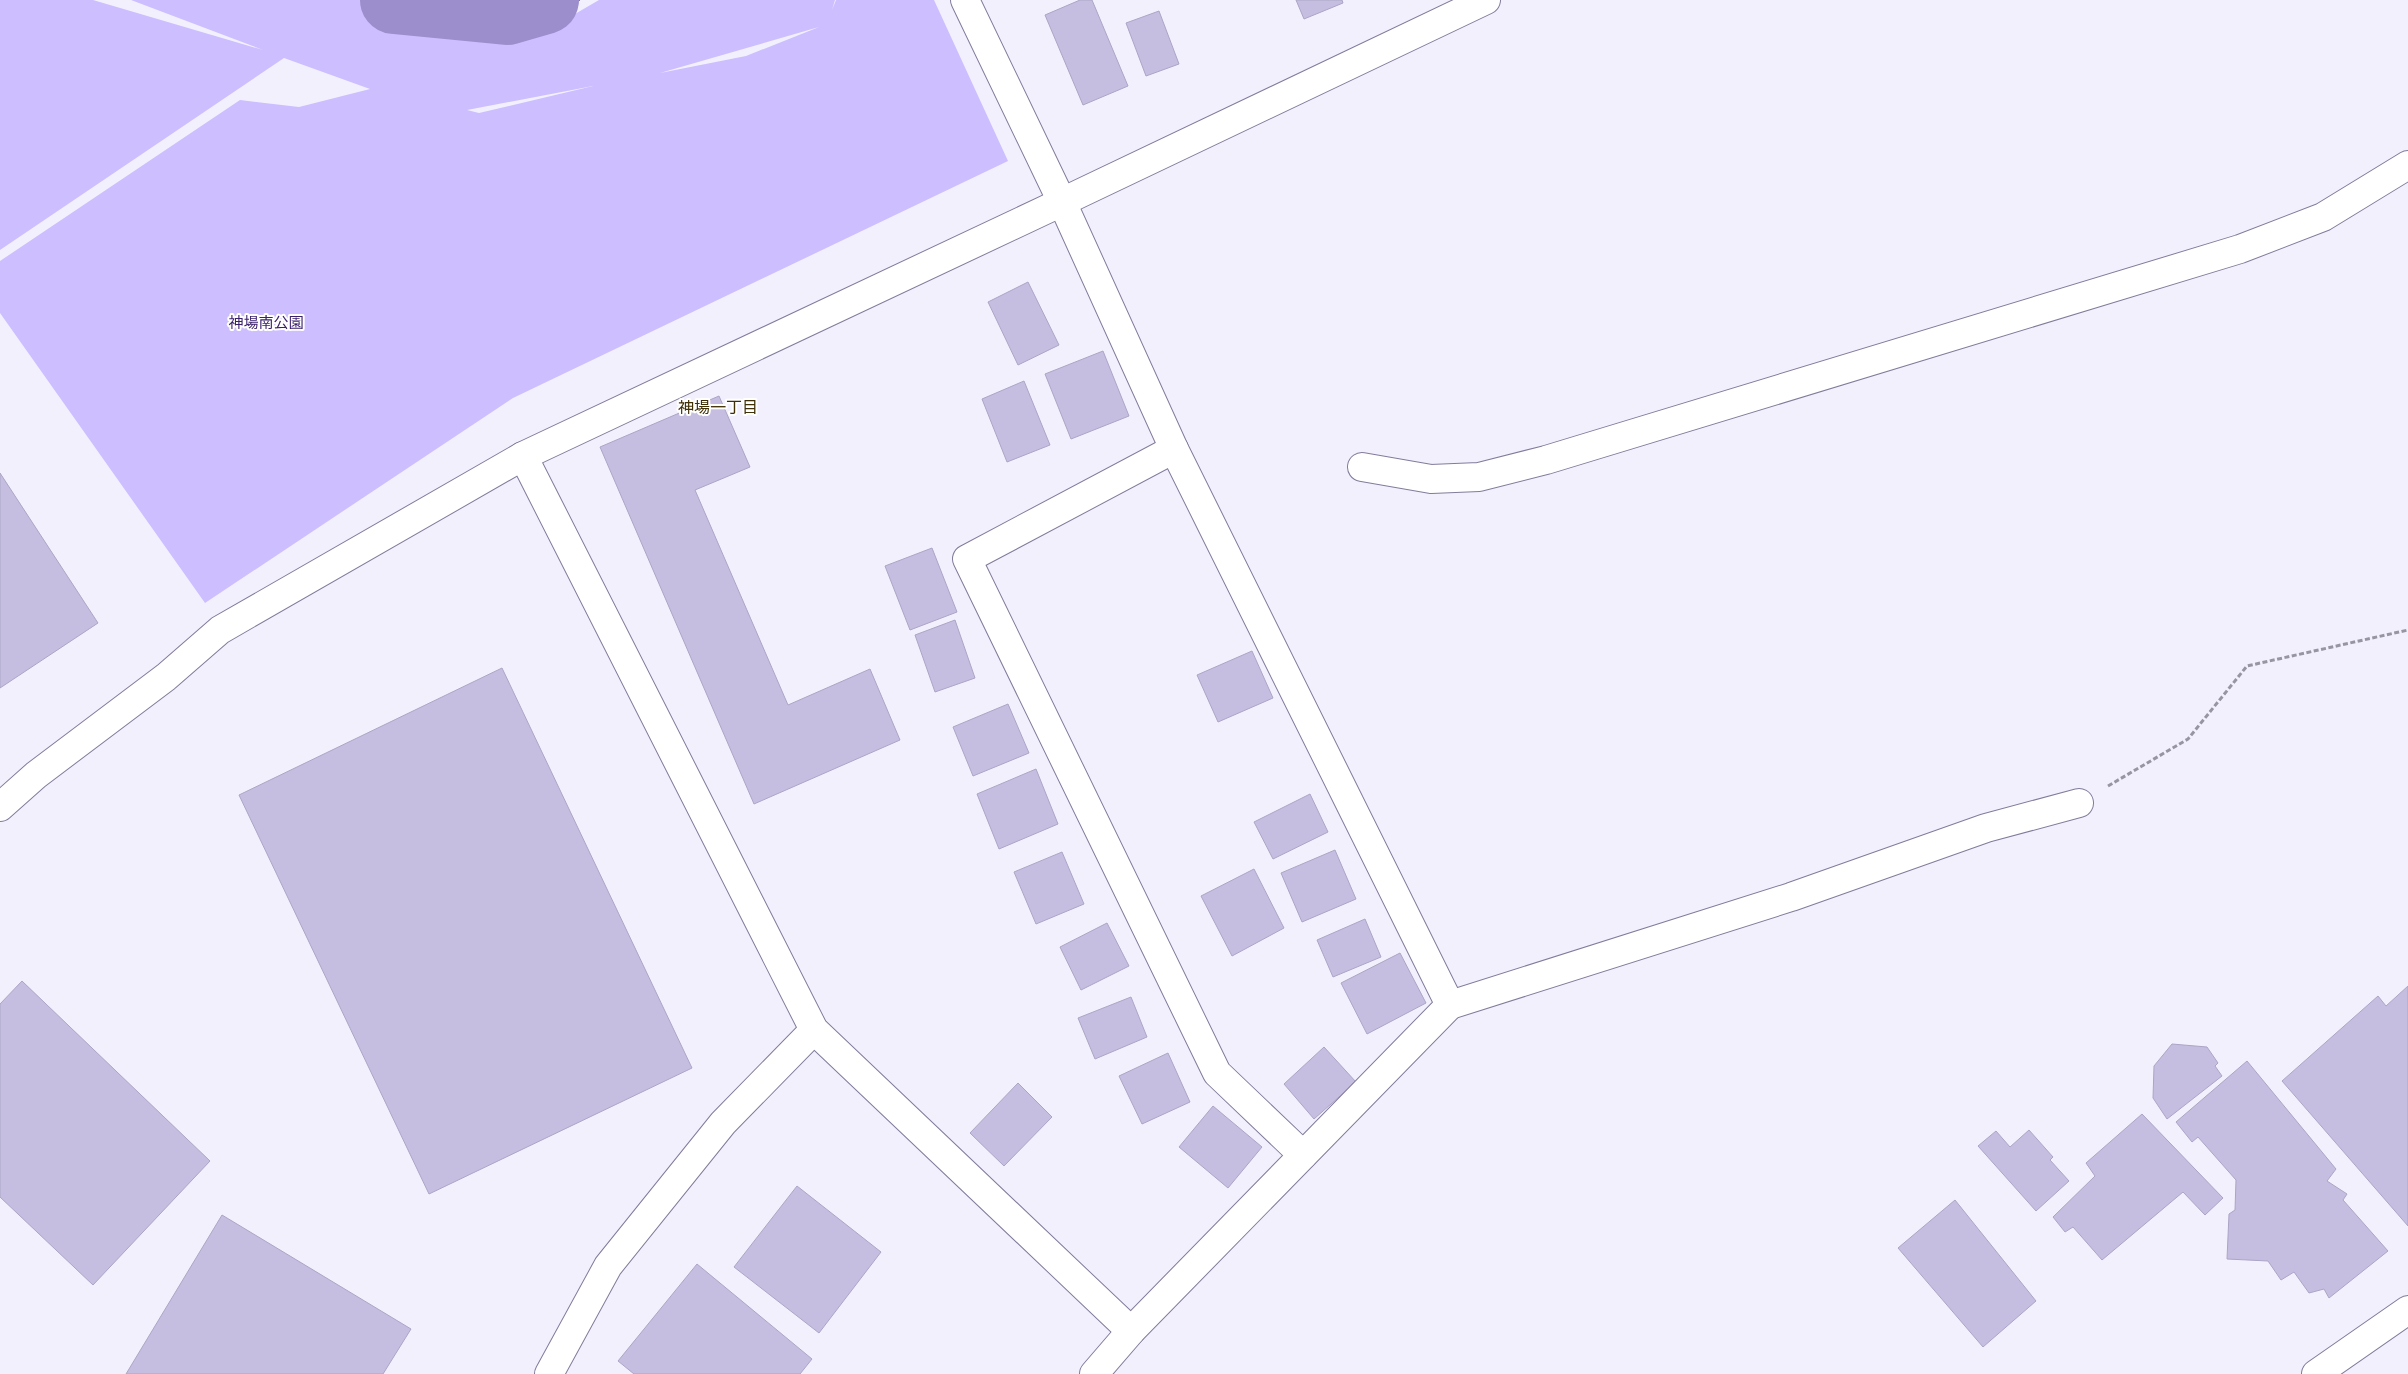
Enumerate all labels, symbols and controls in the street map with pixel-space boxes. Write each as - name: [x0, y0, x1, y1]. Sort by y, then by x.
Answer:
- park label: 神場南公園: [228, 314, 304, 332]
- district label: 神場一丁目: [678, 398, 758, 418]

